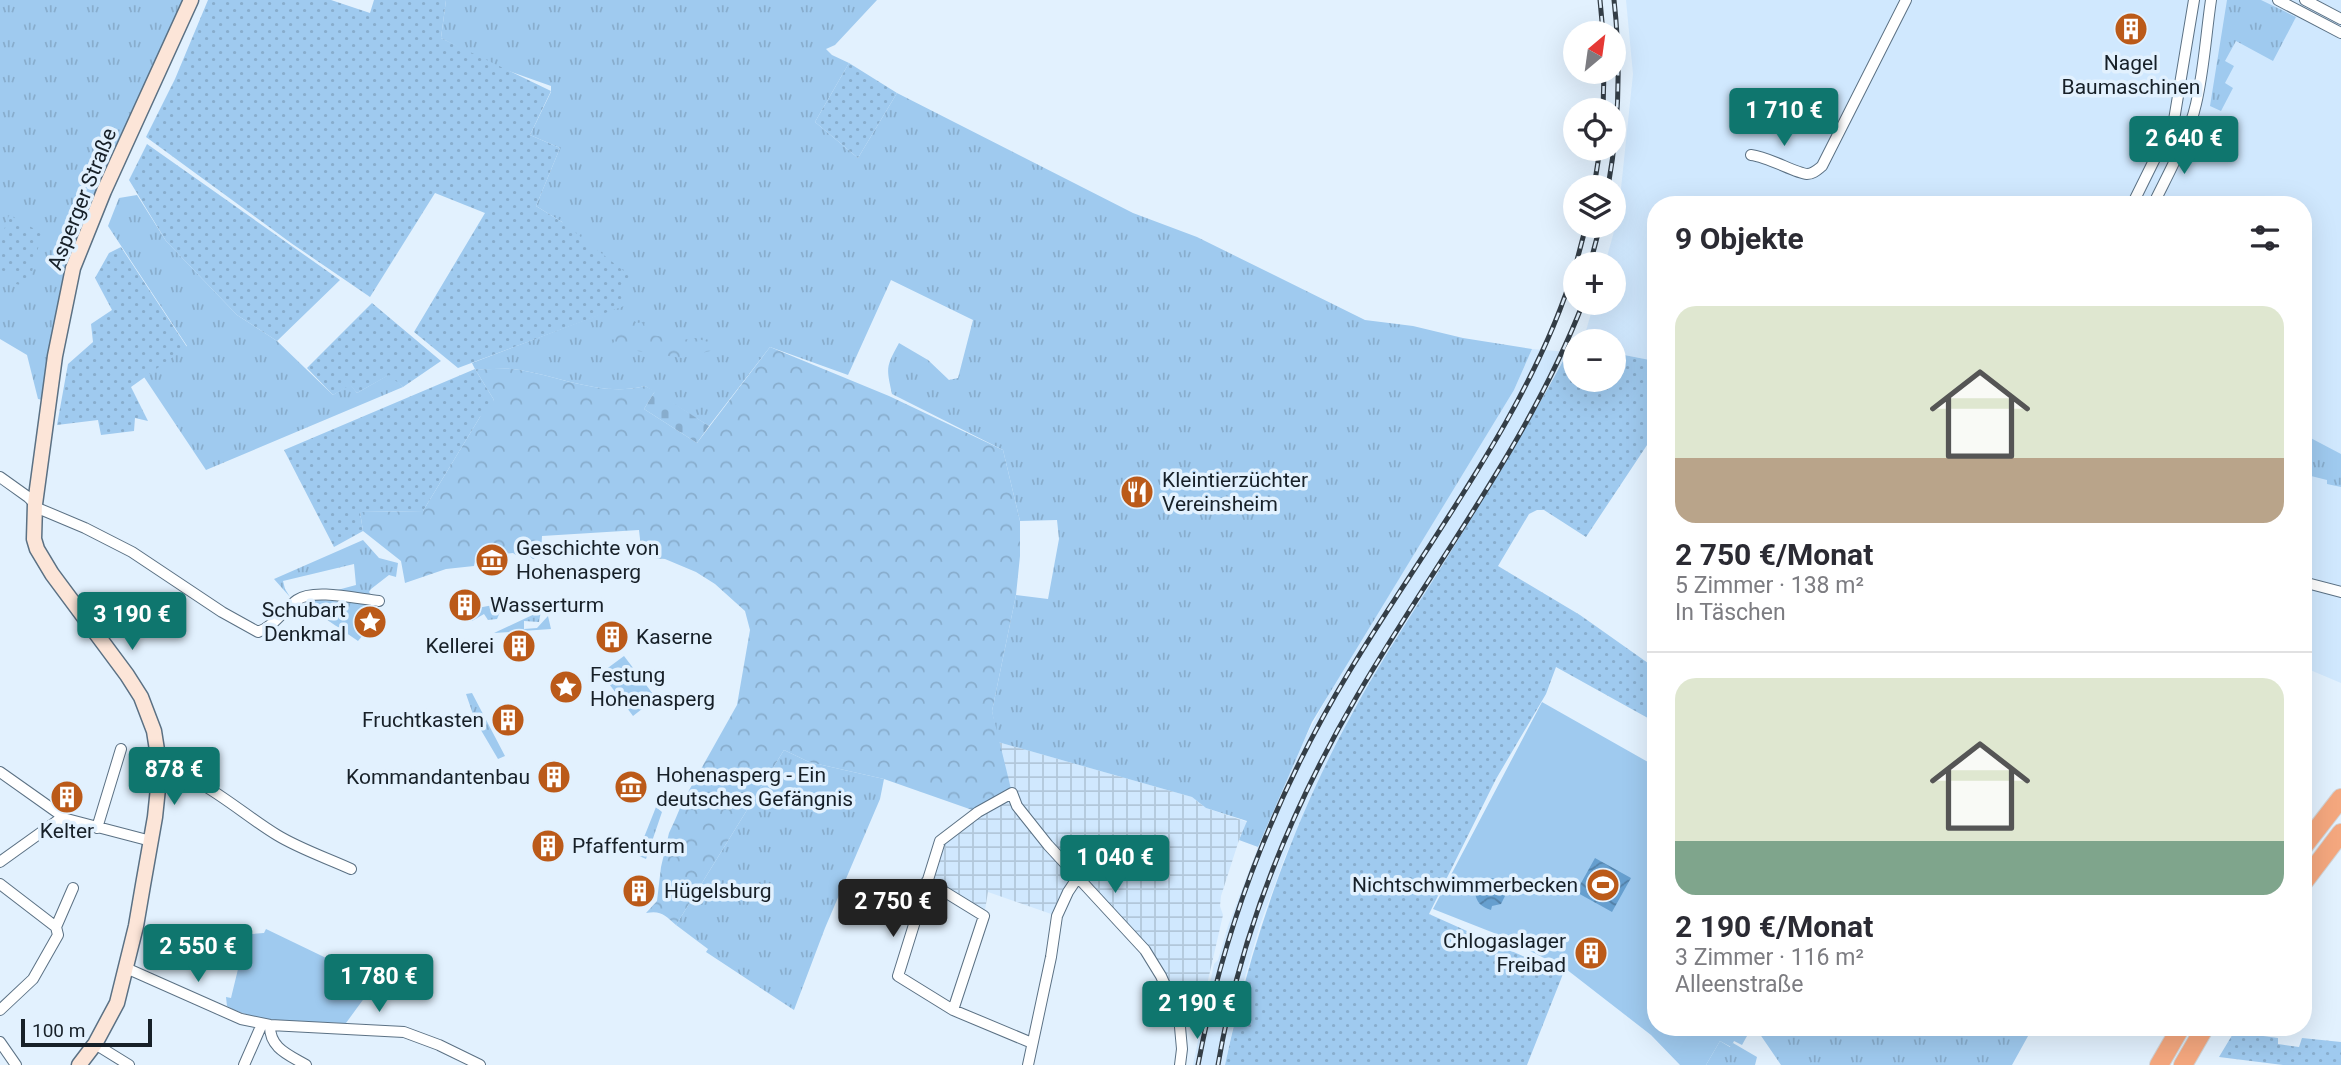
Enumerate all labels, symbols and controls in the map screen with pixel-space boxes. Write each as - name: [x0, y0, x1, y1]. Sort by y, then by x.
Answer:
- building icon: Nagel Baumaschinen: [2112, 10, 2150, 48]
- north arrow: [1563, 21, 1626, 84]
- map controls: [1563, 21, 1626, 392]
- place label: Nagel Baumaschinen: [2062, 51, 2200, 99]
- pin: 1 710 €: [1719, 88, 1849, 148]
- text: 1 710 €: [1745, 97, 1823, 124]
- button: locate: [1563, 98, 1626, 161]
- pin: 2 640 €: [2119, 116, 2249, 176]
- street label: Asperger Straße: [43, 125, 121, 273]
- text: 2 640 €: [2145, 125, 2223, 152]
- button: layers: [1563, 175, 1626, 238]
- icon: filters: [2246, 219, 2284, 257]
- text: 9 Objekte: [1675, 221, 1804, 256]
- button: +: [1563, 252, 1626, 315]
- button: −: [1563, 329, 1626, 392]
- icon: home: [1917, 351, 2043, 477]
- place label: Kleintierzüchter Vereinsheim: [1162, 468, 1308, 516]
- restaurant icon: Kleintierzüchter Vereinsheim: [1118, 473, 1156, 511]
- place label: Geschichte von Hohenasperg: [516, 536, 659, 584]
- text: 2 750 €/Monat: [1675, 537, 1873, 572]
- museum icon: Geschichte von Hohenasperg: [473, 541, 511, 579]
- text: 5 Zimmer · 138 m²: [1675, 572, 1864, 599]
- building icon: Wasserturm: [446, 586, 484, 624]
- pin: 3 190 €: [67, 592, 197, 652]
- place label: Wasserturm: [490, 593, 604, 617]
- place label: Schubart Denkmal: [262, 598, 346, 646]
- text: In Täschen: [1675, 599, 1786, 626]
- text: 3 190 €: [93, 601, 171, 628]
- place icon: Schubart Denkmal: [351, 603, 389, 641]
- building icon: Kaserne: [593, 618, 631, 656]
- place label: Kaserne: [636, 625, 712, 649]
- building icon: Kellerei: [500, 627, 538, 665]
- place label: Kellerei: [425, 634, 494, 658]
- place label: Festung Hohenasperg: [590, 663, 715, 711]
- place icon: Festung Hohenasperg: [547, 668, 585, 706]
- building icon: Fruchtkasten: [489, 701, 527, 739]
- place label: Fruchtkasten: [362, 708, 484, 732]
- icon: home: [1917, 723, 2043, 849]
- pin: 878 €: [125, 748, 223, 807]
- text: 878 €: [145, 756, 203, 783]
- building icon: Kommandantenbau: [535, 758, 573, 796]
- place label: Hohenasperg - Ein deutsches Gefängnis: [656, 763, 853, 811]
- place label: Kommandantenbau: [346, 765, 530, 789]
- museum icon: Hohenasperg - Ein deutsches Gefängnis: [612, 768, 650, 806]
- building icon: Kelter: [48, 778, 86, 816]
- place label: Kelter: [40, 819, 94, 843]
- building icon: Pfaffenturm: [529, 827, 567, 865]
- place label: Pfaffenturm: [572, 834, 685, 858]
- pin: 1 040 €: [1050, 836, 1180, 895]
- text: 1 040 €: [1076, 844, 1154, 871]
- sports icon: Nichtschwimmerbecken: [1584, 866, 1622, 904]
- building icon: Hügelsburg: [620, 872, 658, 910]
- place label: Nichtschwimmerbecken: [1352, 873, 1578, 897]
- place label: Hügelsburg: [664, 879, 772, 903]
- pin: 2 750 €: [828, 880, 958, 939]
- text: 2 750 €: [854, 888, 932, 915]
- text: 2 190 €/Monat: [1675, 909, 1873, 944]
- pin: 2 550 €: [133, 925, 263, 984]
- place label: Chlogaslager Freibad: [1443, 929, 1566, 977]
- text: 2 550 €: [159, 933, 237, 960]
- building icon: Chlogaslager Freibad: [1572, 934, 1610, 972]
- text: 3 Zimmer · 116 m²: [1675, 944, 1864, 971]
- pin: 1 780 €: [314, 954, 444, 1014]
- text: 1 780 €: [340, 963, 418, 990]
- text: Alleenstraße: [1675, 971, 1803, 998]
- pin: 2 190 €: [1132, 982, 1262, 1041]
- text: 2 190 €: [1158, 990, 1236, 1017]
- scale bar: [21, 1016, 152, 1048]
- text: 100 m: [32, 1019, 85, 1042]

